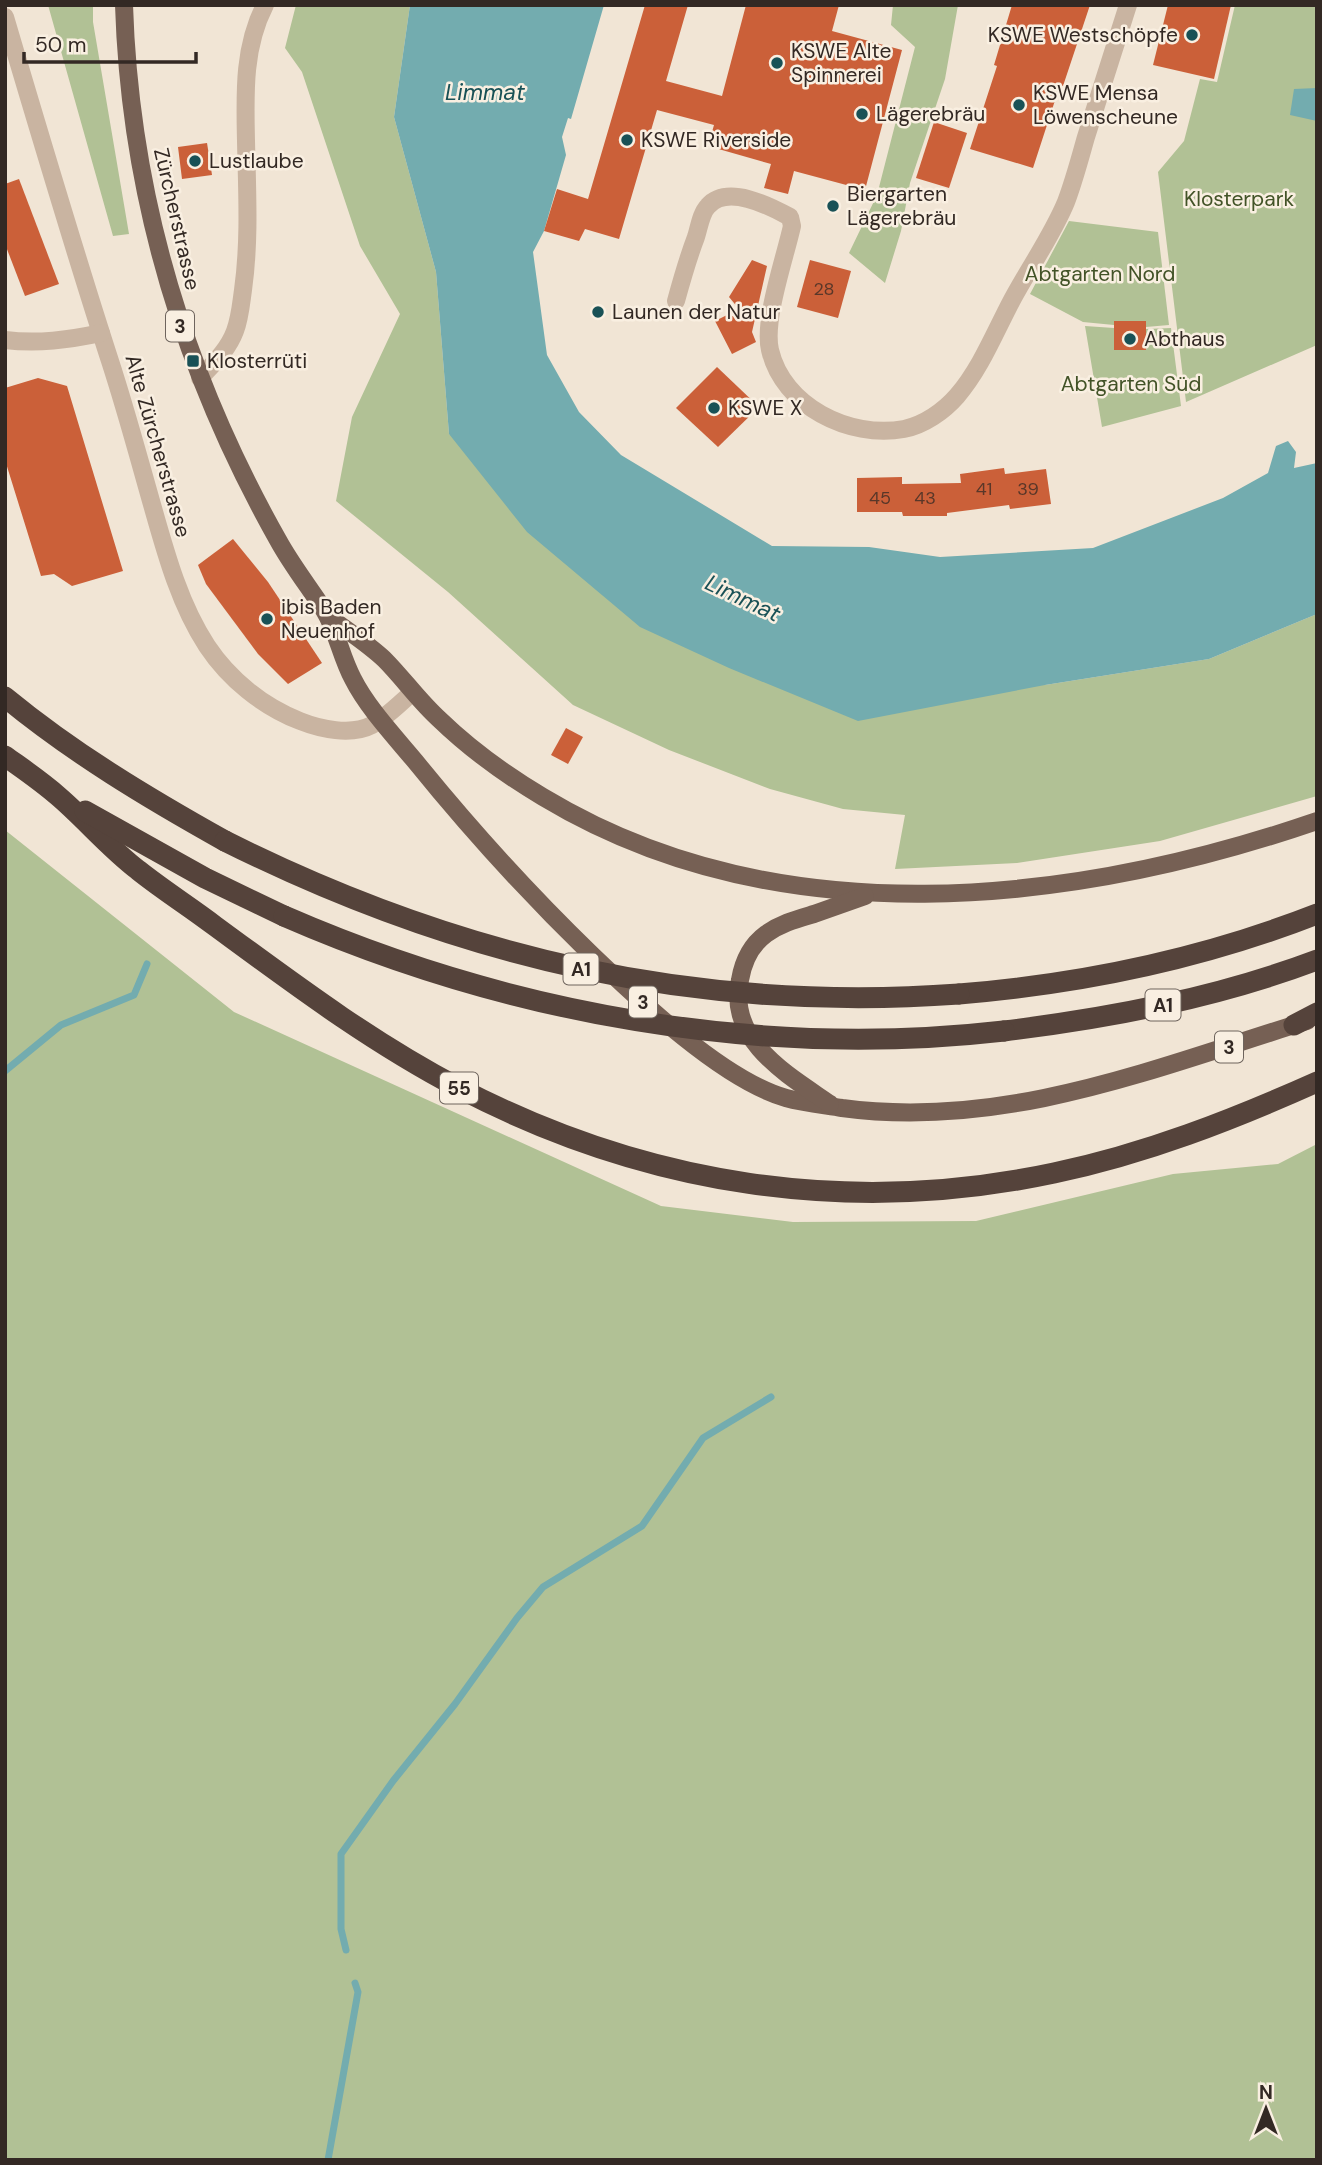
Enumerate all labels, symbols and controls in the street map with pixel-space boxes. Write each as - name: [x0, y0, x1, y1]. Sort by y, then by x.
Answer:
- scale bar: [24, 21, 196, 65]
- place label: KSWE Westschöpfe: [988, 21, 1178, 49]
- marker: KSWE Westschöpfe: [1184, 27, 1200, 43]
- text: 50 m: [35, 31, 86, 59]
- place label: KSWE Alte Spinnerei: [791, 37, 891, 89]
- marker: KSWE Alte Spinnerei: [769, 55, 785, 71]
- water label: Limmat: [445, 77, 525, 107]
- place label: KSWE Mensa Löwenscheune: [1033, 79, 1178, 131]
- marker: KSWE Mensa Löwenscheune: [1011, 97, 1027, 113]
- place label: Lägerebräu: [876, 100, 985, 128]
- marker: Lägerebräu: [854, 106, 870, 122]
- place label: KSWE Riverside: [641, 126, 791, 154]
- marker: KSWE Riverside: [619, 132, 635, 148]
- street label: Zürcherstrasse: [147, 145, 207, 293]
- place label: Lustlaube: [209, 147, 304, 175]
- marker: Lustlaube: [187, 153, 203, 169]
- place label: Biergarten Lägerebräu: [847, 180, 956, 232]
- park label: Klosterpark: [1184, 185, 1294, 213]
- marker: Biergarten Lägerebräu: [825, 198, 841, 214]
- park label: Abtgarten Nord: [1025, 260, 1175, 288]
- house number: 28: [813, 277, 835, 301]
- place label: Launen der Natur: [612, 298, 781, 326]
- marker: Launen der Natur: [590, 304, 606, 320]
- road number: 3: [166, 310, 194, 342]
- place label: Abthaus: [1144, 325, 1225, 353]
- marker: Abthaus: [1122, 331, 1138, 347]
- place label: Klosterrüti: [207, 347, 307, 375]
- street label: Alte Zürcherstrasse: [118, 351, 198, 541]
- marker: Klosterrüti: [185, 353, 201, 369]
- park label: Abtgarten Süd: [1061, 370, 1201, 398]
- place label: KSWE X: [728, 394, 803, 422]
- marker: KSWE X: [706, 400, 722, 416]
- house number: 41: [976, 477, 992, 501]
- house number: 39: [1017, 477, 1039, 501]
- house number: 45: [869, 486, 891, 510]
- house number: 43: [914, 486, 936, 510]
- water label: Limmat: [700, 568, 786, 629]
- place label: ibis Baden Neuenhof: [281, 593, 382, 645]
- marker: ibis Baden Neuenhof: [259, 611, 275, 627]
- road number: A1: [564, 953, 598, 984]
- road number: 3: [629, 986, 657, 1018]
- road number: A1: [1146, 990, 1180, 1021]
- road number: 3: [1215, 1032, 1243, 1063]
- road number: 55: [440, 1072, 478, 1104]
- north arrow: [1231, 2074, 1301, 2144]
- text: N: [1259, 2080, 1273, 2105]

